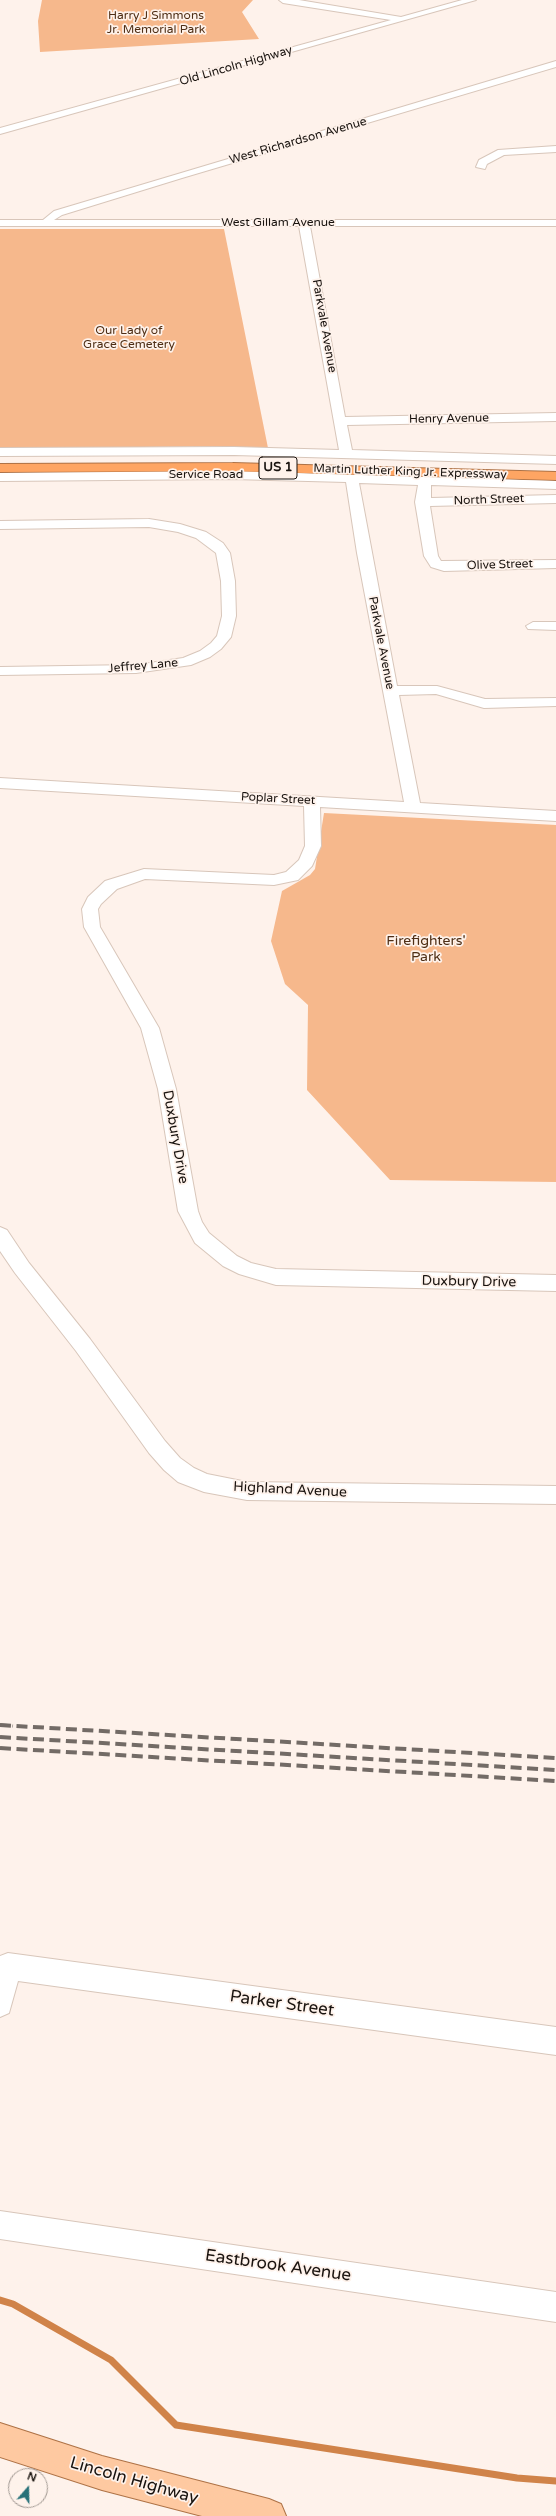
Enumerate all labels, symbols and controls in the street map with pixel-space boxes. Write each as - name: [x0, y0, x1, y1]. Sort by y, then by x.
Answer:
- park label: Harry J Simmons Jr. Memorial Park: [107, 9, 205, 37]
- street label: Old Lincoln Highway: [178, 43, 294, 89]
- street label: West Richardson Avenue: [228, 114, 368, 168]
- street label: West Gillam Avenue: [221, 216, 335, 230]
- street label: Parkvale Avenue: [309, 278, 339, 374]
- park label: Our Lady of Grace Cemetery: [83, 324, 175, 352]
- street label: Henry Avenue: [409, 411, 489, 427]
- road number: US 1: [259, 457, 297, 479]
- street label: Martin Luther King Jr. Expressway: [313, 461, 507, 483]
- street label: Service Road: [169, 468, 243, 482]
- street label: North Street: [453, 492, 525, 508]
- street label: Olive Street: [467, 557, 533, 573]
- street label: Parkvale Avenue: [365, 595, 397, 691]
- street label: Jeffrey Lane: [107, 656, 179, 676]
- street label: Poplar Street: [240, 790, 316, 808]
- park label: Firefighters' Park: [386, 933, 466, 966]
- street label: Duxbury Drive: [159, 1089, 191, 1185]
- street label: Duxbury Drive: [422, 1273, 516, 1291]
- street label: Highland Avenue: [233, 1479, 347, 1501]
- street label: Parker Street: [228, 1987, 336, 2021]
- street label: Eastbrook Avenue: [204, 2246, 352, 2286]
- street label: Lincoln Highway: [68, 2453, 200, 2509]
- north arrow: [8, 2468, 48, 2508]
- text: N: [26, 2470, 38, 2485]

